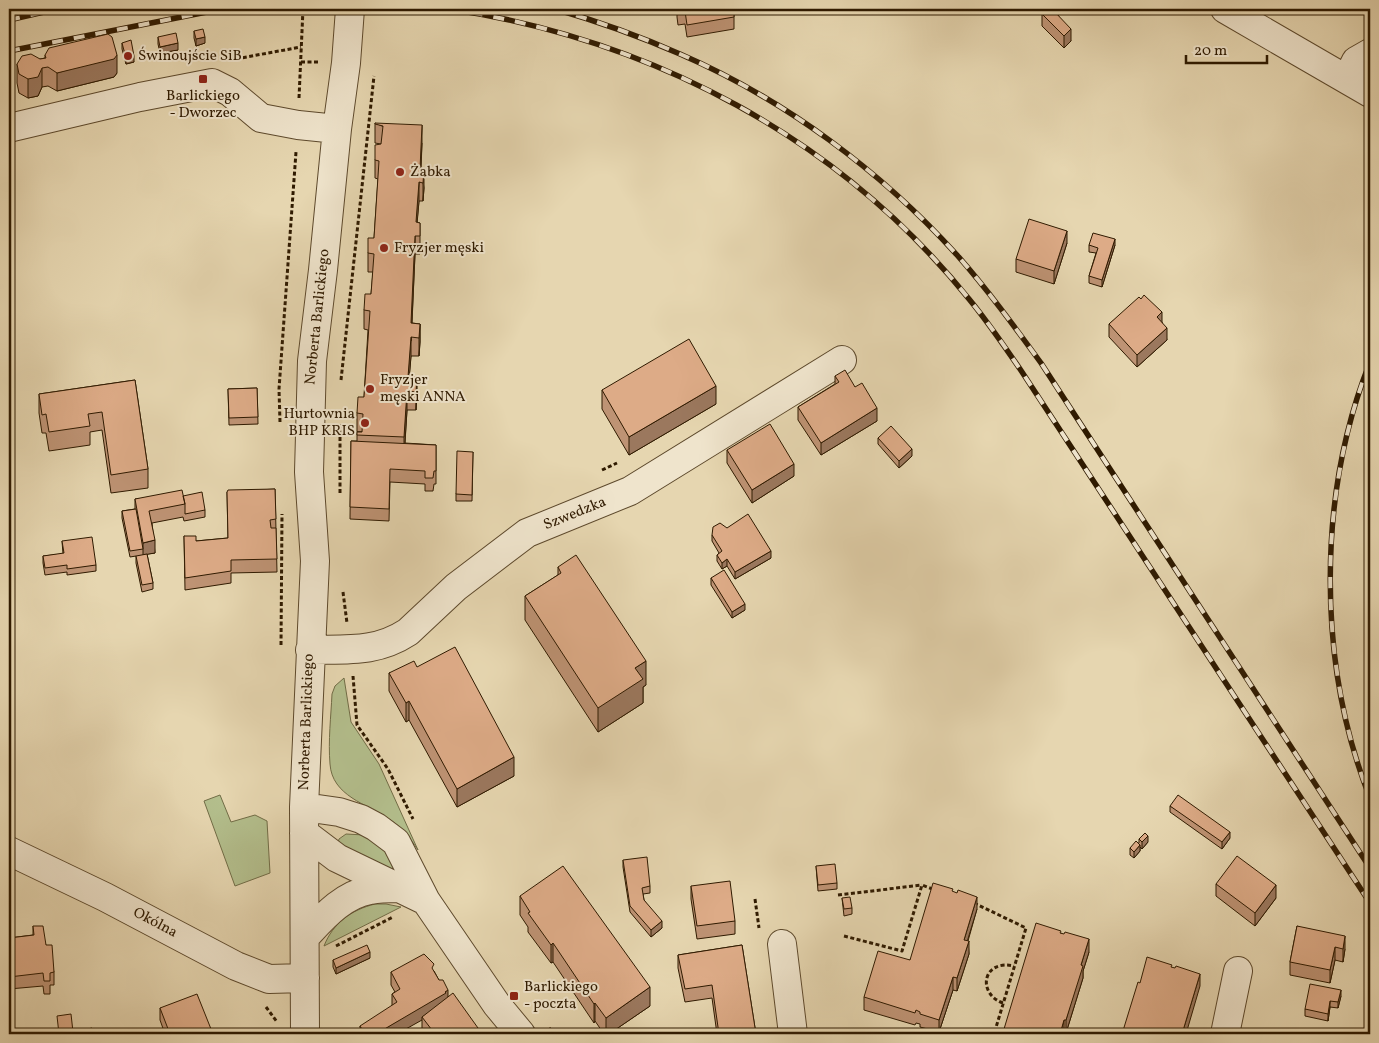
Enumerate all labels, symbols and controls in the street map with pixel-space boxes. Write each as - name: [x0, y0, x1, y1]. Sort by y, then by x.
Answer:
- scale bar: [1186, 32, 1268, 64]
- text: 20 m: [1194, 41, 1227, 62]
- place label: Świnoujście SiB: [138, 46, 242, 67]
- marker: Świnoujście SiB: [122, 50, 134, 62]
- marker: Barlickiego - Dworzec: [197, 73, 209, 85]
- place label: Barlickiego - Dworzec: [166, 86, 240, 124]
- place label: Żabka: [410, 162, 451, 183]
- marker: Żabka: [394, 166, 406, 178]
- place label: Fryzjer męski: [394, 238, 484, 259]
- marker: Fryzjer męski: [378, 242, 390, 254]
- street label: Norberta Barlickiego: [300, 248, 336, 386]
- place label: Fryzjer męski ANNA: [380, 370, 466, 408]
- marker: Fryzjer męski ANNA: [364, 383, 376, 395]
- place label: Hurtownia BHP KRIS: [283, 404, 355, 442]
- marker: Hurtownia BHP KRIS: [359, 417, 371, 429]
- street label: Szwedzka: [540, 492, 610, 536]
- street label: Norberta Barlickiego: [294, 653, 320, 791]
- street label: Okólna: [129, 903, 181, 943]
- place label: Barlickiego - poczta: [524, 977, 598, 1015]
- marker: Barlickiego - poczta: [508, 990, 520, 1002]

